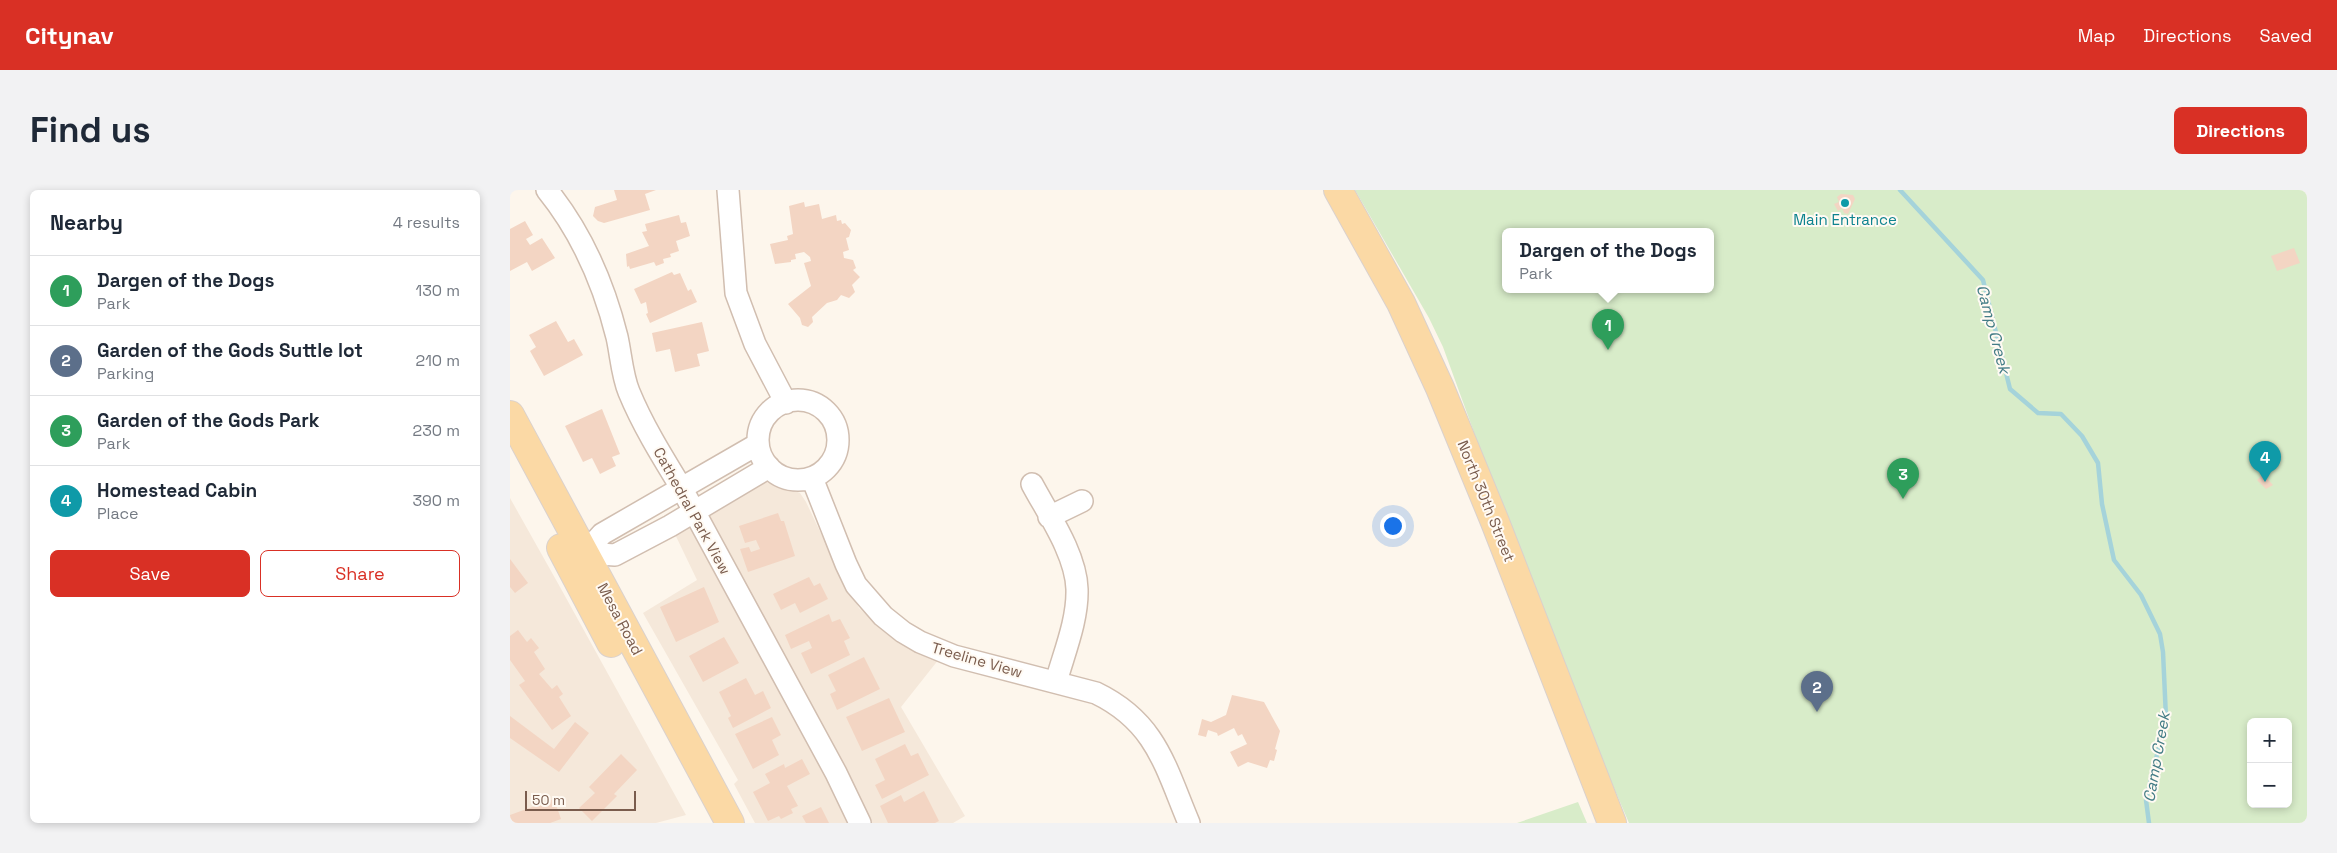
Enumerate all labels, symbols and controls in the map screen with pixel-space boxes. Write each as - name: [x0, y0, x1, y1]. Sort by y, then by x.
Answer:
- text: Citynav: [25, 20, 114, 51]
- text: Map: [2078, 24, 2115, 47]
- text: Directions: [2143, 24, 2232, 47]
- text: Saved: [2260, 24, 2312, 47]
- button: Directions: [2174, 107, 2307, 154]
- text: Find us: [30, 108, 151, 152]
- marker: Main Entrance: [1839, 197, 1851, 209]
- text: Nearby: [50, 209, 123, 236]
- place label: Main Entrance: [1793, 210, 1897, 229]
- text: 4 results: [393, 212, 460, 233]
- popup: [1502, 228, 1714, 293]
- text: Dargen of the Dogs: [1519, 238, 1697, 263]
- text: Park: [1519, 263, 1553, 284]
- text: Dargen of the Dogs: [97, 268, 274, 293]
- text: 1: [62, 280, 70, 301]
- text: 130 m: [416, 280, 460, 301]
- water label: Camp Creek: [1972, 282, 2016, 378]
- text: Park: [97, 293, 130, 314]
- pin: 1: [1592, 309, 1624, 350]
- text: Garden of the Gods Suttle lot: [97, 338, 363, 363]
- text: 2: [61, 350, 71, 371]
- text: 210 m: [416, 350, 460, 371]
- text: Parking: [97, 363, 154, 384]
- text: Garden of the Gods Park: [97, 408, 320, 433]
- text: 3: [61, 420, 71, 441]
- text: 230 m: [413, 420, 460, 441]
- text: Park: [97, 433, 130, 454]
- street label: North 30th Street: [1453, 437, 1520, 564]
- pin: 4: [2249, 441, 2281, 482]
- street label: Cathedral Park View: [650, 444, 735, 578]
- pin: 3: [1887, 458, 1919, 499]
- text: Homestead Cabin: [97, 478, 257, 503]
- text: 4: [61, 490, 71, 511]
- text: 390 m: [412, 490, 460, 511]
- text: Place: [97, 503, 139, 524]
- your location: [1380, 513, 1406, 539]
- button: Save: [50, 550, 250, 597]
- button: Share: [260, 550, 460, 597]
- street label: Mesa Road: [594, 579, 647, 658]
- street label: Treeline View: [930, 637, 1025, 682]
- pin: 2: [1801, 671, 1833, 712]
- water label: Camp Creek: [2138, 708, 2175, 804]
- map controls: [2247, 718, 2292, 808]
- button: +: [2247, 718, 2292, 763]
- button: −: [2247, 763, 2292, 808]
- scale bar: [525, 788, 636, 811]
- text: 50 m: [532, 791, 565, 809]

